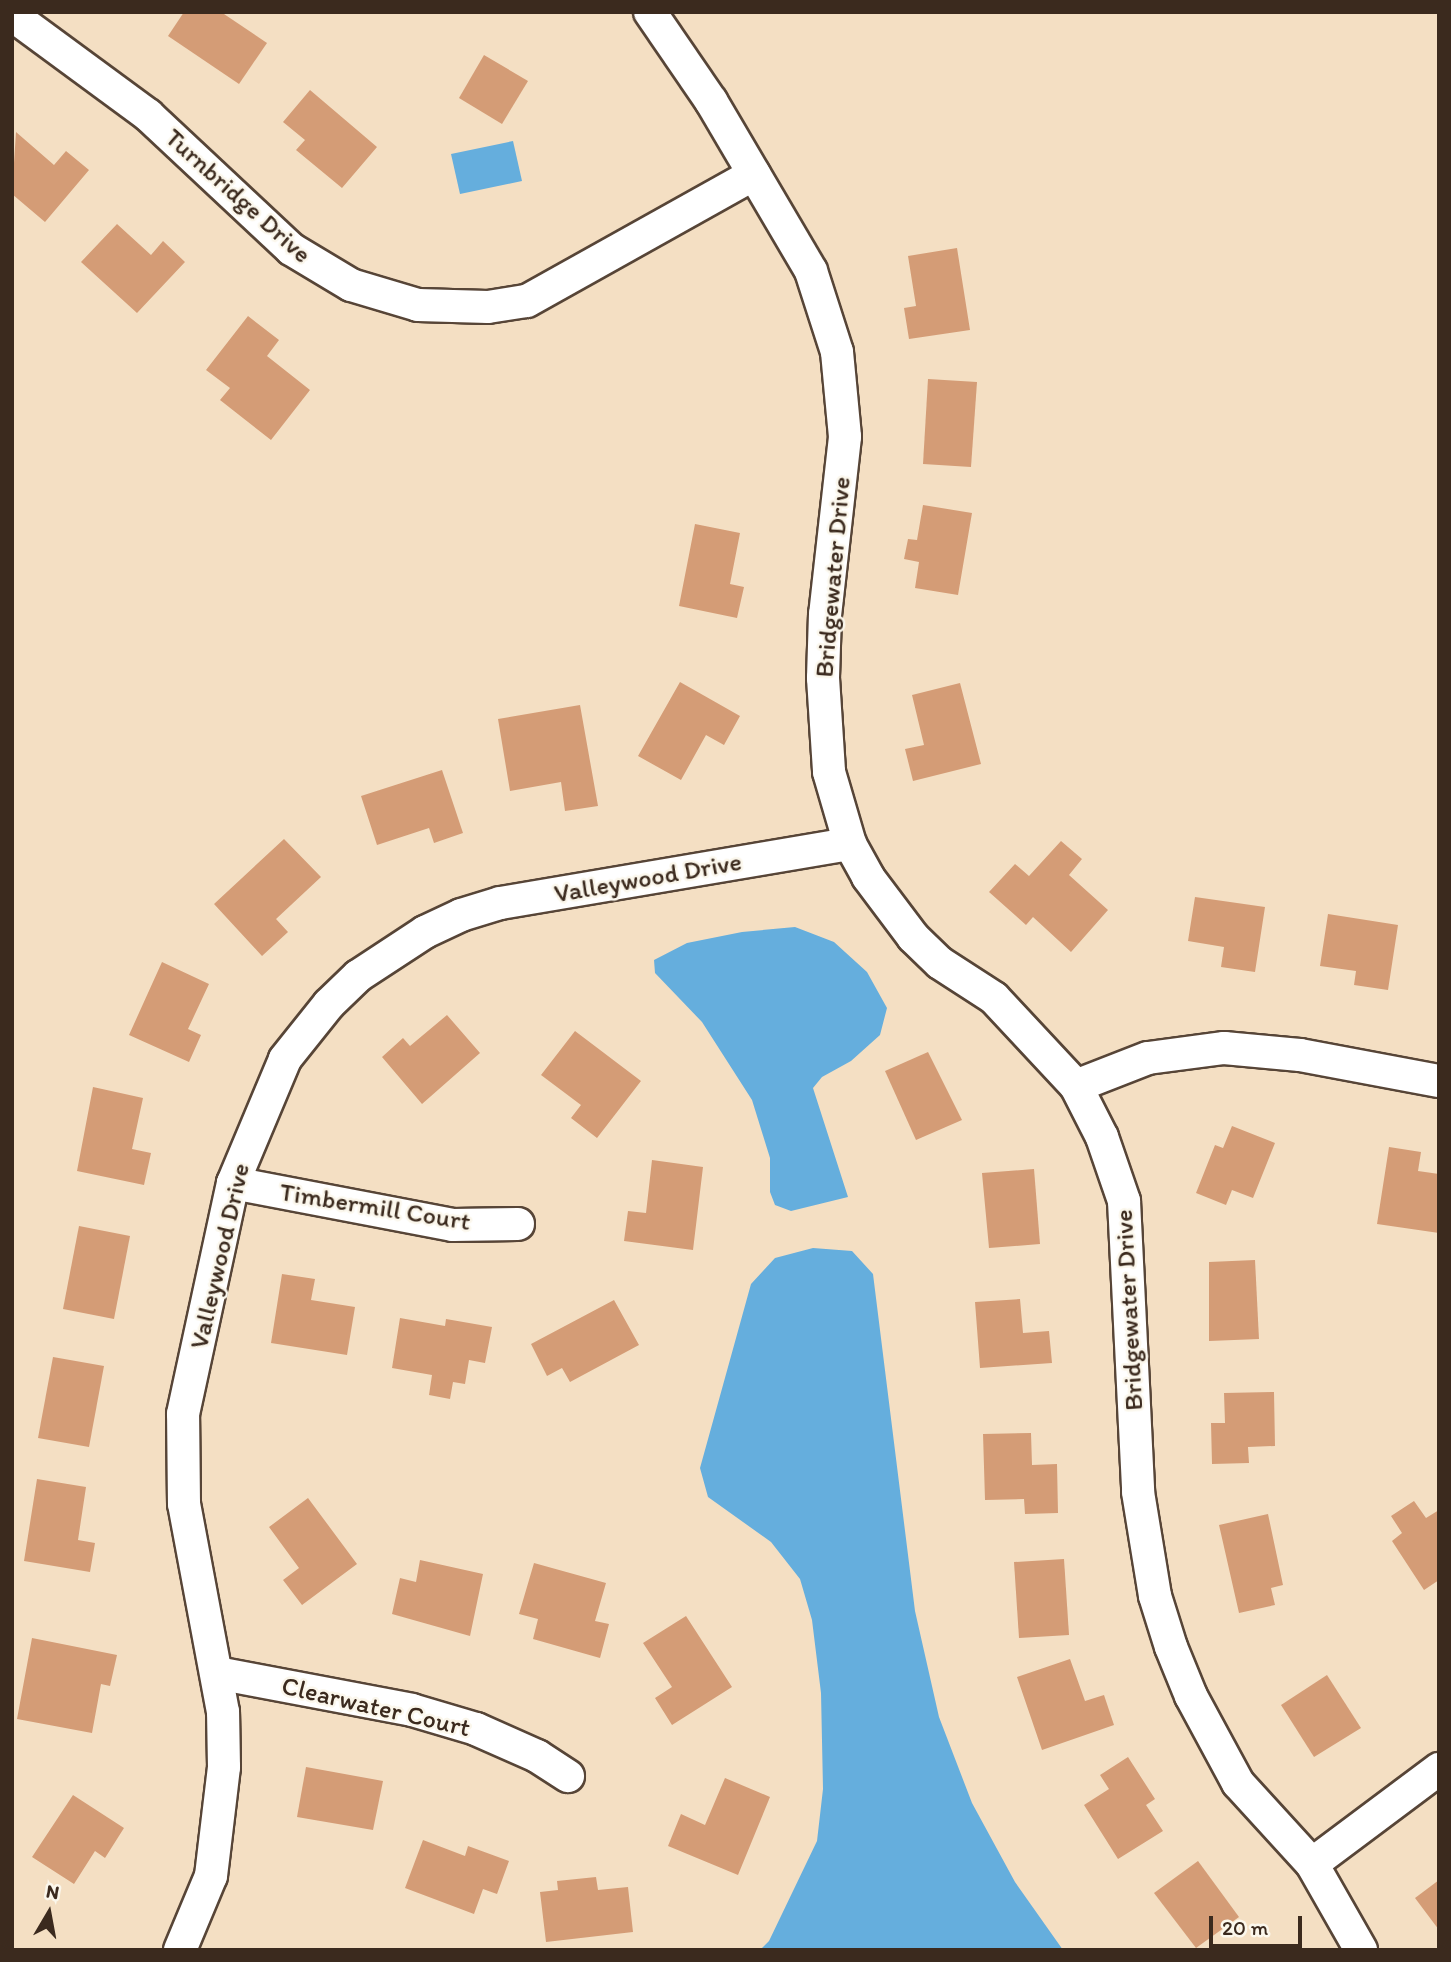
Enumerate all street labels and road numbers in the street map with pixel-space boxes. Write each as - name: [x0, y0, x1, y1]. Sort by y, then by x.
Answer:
- street label: Turnbridge Drive: [158, 122, 318, 270]
- street label: Bridgewater Drive: [809, 475, 857, 679]
- street label: Valleywood Drive: [552, 846, 744, 910]
- street label: Valleywood Drive: [183, 1160, 257, 1352]
- street label: Timbermill Court: [277, 1177, 473, 1237]
- street label: Bridgewater Drive: [1108, 1209, 1150, 1411]
- street label: Clearwater Court: [279, 1670, 473, 1744]

